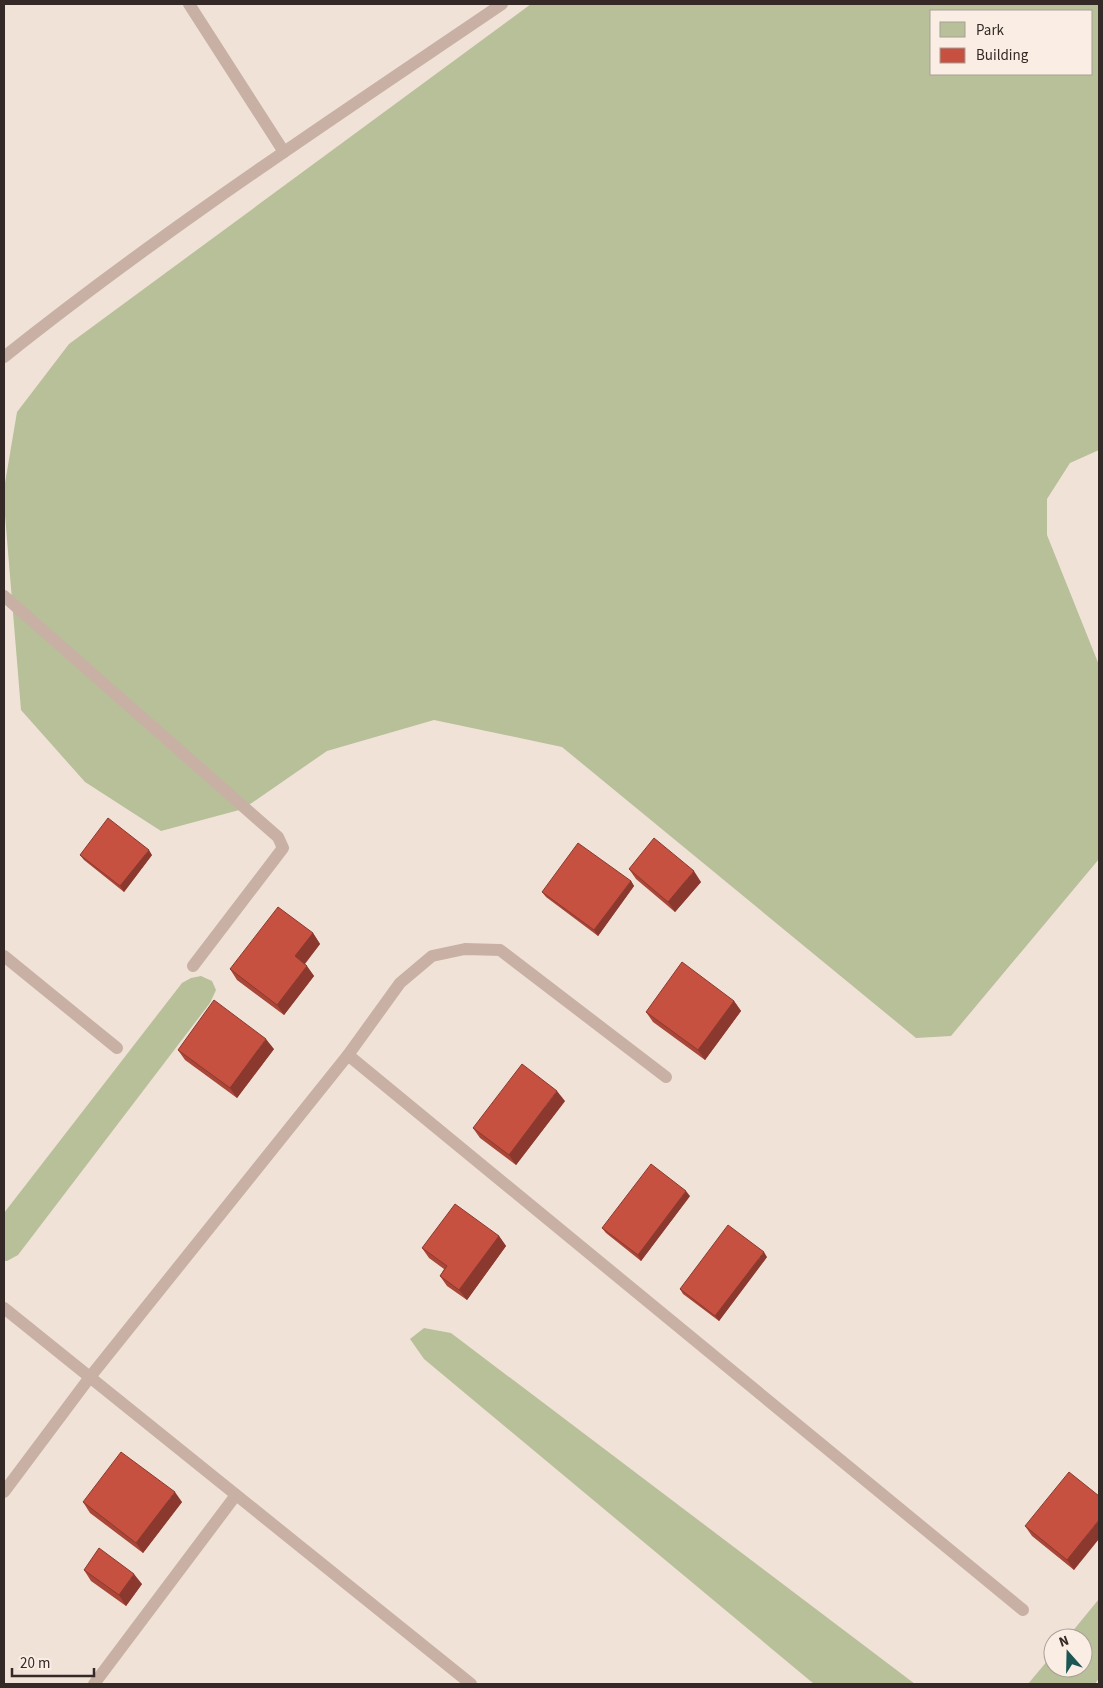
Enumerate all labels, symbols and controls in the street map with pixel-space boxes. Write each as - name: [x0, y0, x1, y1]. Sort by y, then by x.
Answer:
- legend: [930, 10, 1093, 75]
- text: Park: [976, 20, 1005, 41]
- text: Building: [976, 45, 1029, 66]
- north arrow: [1043, 1628, 1093, 1678]
- text: N: [1056, 1631, 1072, 1653]
- scale bar: [12, 1646, 95, 1678]
- text: 20 m: [20, 1653, 50, 1674]

